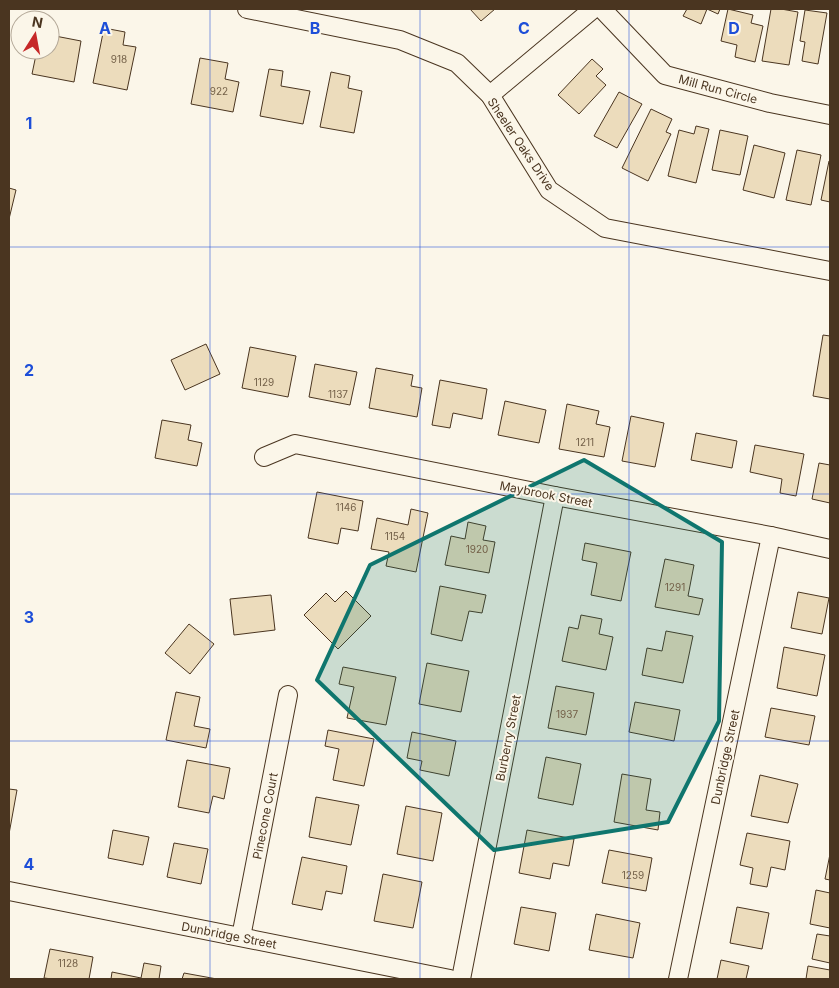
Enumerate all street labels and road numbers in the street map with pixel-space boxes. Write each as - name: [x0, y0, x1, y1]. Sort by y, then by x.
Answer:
- street label: Mill Run Circle: [677, 71, 759, 107]
- street label: Sheeler Oaks Drive: [484, 95, 558, 193]
- street label: Maybrook Street: [498, 478, 594, 510]
- street label: Burberry Street: [492, 694, 524, 782]
- street label: Dunbridge Street: [708, 708, 742, 806]
- street label: Pinecone Court: [249, 771, 281, 861]
- street label: Dunbridge Street: [180, 918, 278, 952]

